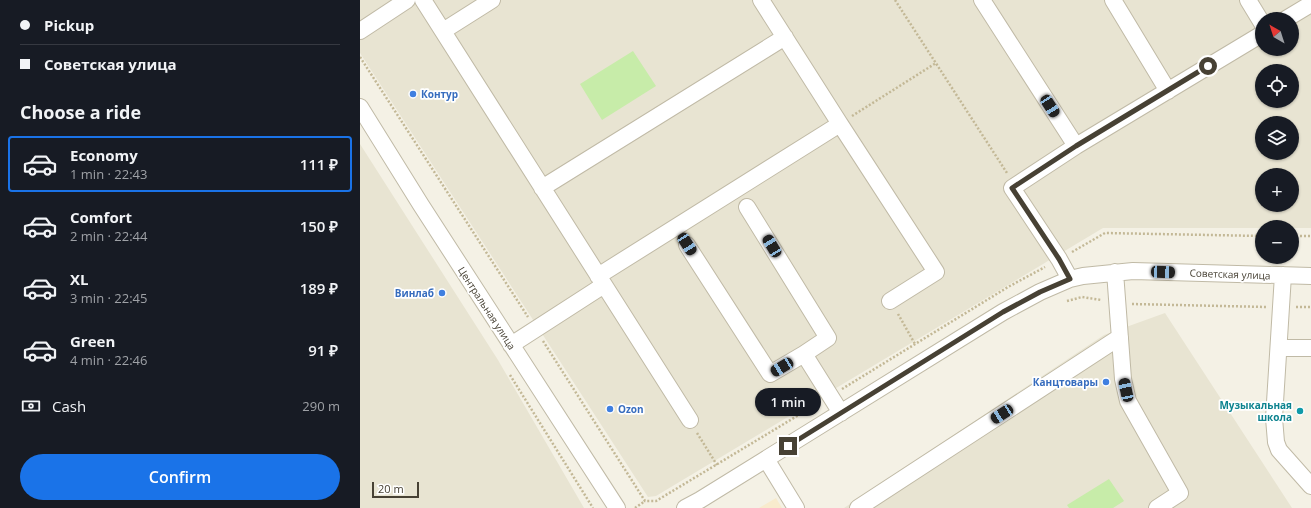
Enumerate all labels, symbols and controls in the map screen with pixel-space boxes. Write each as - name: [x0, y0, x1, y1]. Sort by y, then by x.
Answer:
- north arrow: [1255, 12, 1299, 56]
- map controls: [1255, 12, 1299, 264]
- text: Pickup: [44, 15, 94, 35]
- text: Советская улица: [44, 54, 177, 74]
- route start: [1199, 57, 1217, 75]
- button: locate: [1255, 64, 1299, 108]
- place label: Контур: [421, 87, 458, 101]
- marker: Контур: [408, 89, 418, 99]
- car: [1038, 93, 1062, 119]
- text: Choose a ride: [20, 100, 141, 124]
- button: layers: [1255, 116, 1299, 160]
- text: Economy: [70, 145, 138, 165]
- icon: car: [22, 146, 58, 182]
- text: 111 ₽: [300, 154, 338, 174]
- text: 1 min · 22:43: [70, 165, 147, 183]
- button: +: [1255, 168, 1299, 212]
- text: Comfort: [70, 207, 132, 227]
- icon: car: [22, 208, 58, 244]
- text: 150 ₽: [300, 216, 338, 236]
- button: −: [1255, 220, 1299, 264]
- text: 2 min · 22:44: [70, 227, 147, 245]
- car: [675, 231, 699, 257]
- car: [761, 233, 783, 259]
- street label: Центральная улица: [455, 264, 519, 352]
- car: [1151, 266, 1175, 278]
- street label: Советская улица: [1189, 266, 1271, 282]
- text: XL: [70, 269, 88, 289]
- icon: car: [22, 270, 58, 306]
- text: 189 ₽: [300, 278, 338, 298]
- place label: Винлаб: [395, 286, 434, 300]
- marker: Винлаб: [437, 288, 447, 298]
- text: 3 min · 22:45: [70, 289, 147, 307]
- text: Green: [70, 331, 115, 351]
- icon: car: [22, 332, 58, 368]
- text: 91 ₽: [308, 340, 338, 360]
- text: 4 min · 22:46: [70, 351, 147, 369]
- car: [769, 356, 795, 378]
- place label: Канцтовары: [1033, 375, 1098, 389]
- marker: Канцтовары: [1101, 377, 1111, 387]
- car: [1118, 377, 1134, 403]
- callout: 1 min: [755, 388, 821, 416]
- text: 1 min: [770, 393, 806, 411]
- icon: cash: [20, 395, 42, 417]
- text: Cash: [52, 396, 86, 416]
- text: 290 m: [302, 397, 340, 415]
- place label: Музыкальная школа: [1219, 398, 1292, 424]
- place label: Ozon: [618, 402, 644, 416]
- car: [989, 402, 1015, 426]
- marker: Ozon: [605, 404, 615, 414]
- marker: Музыкальная школа: [1295, 406, 1305, 416]
- route end: [779, 437, 797, 455]
- button: Confirm: [20, 454, 340, 500]
- scale bar: [372, 480, 419, 499]
- text: 20 m: [378, 481, 404, 496]

